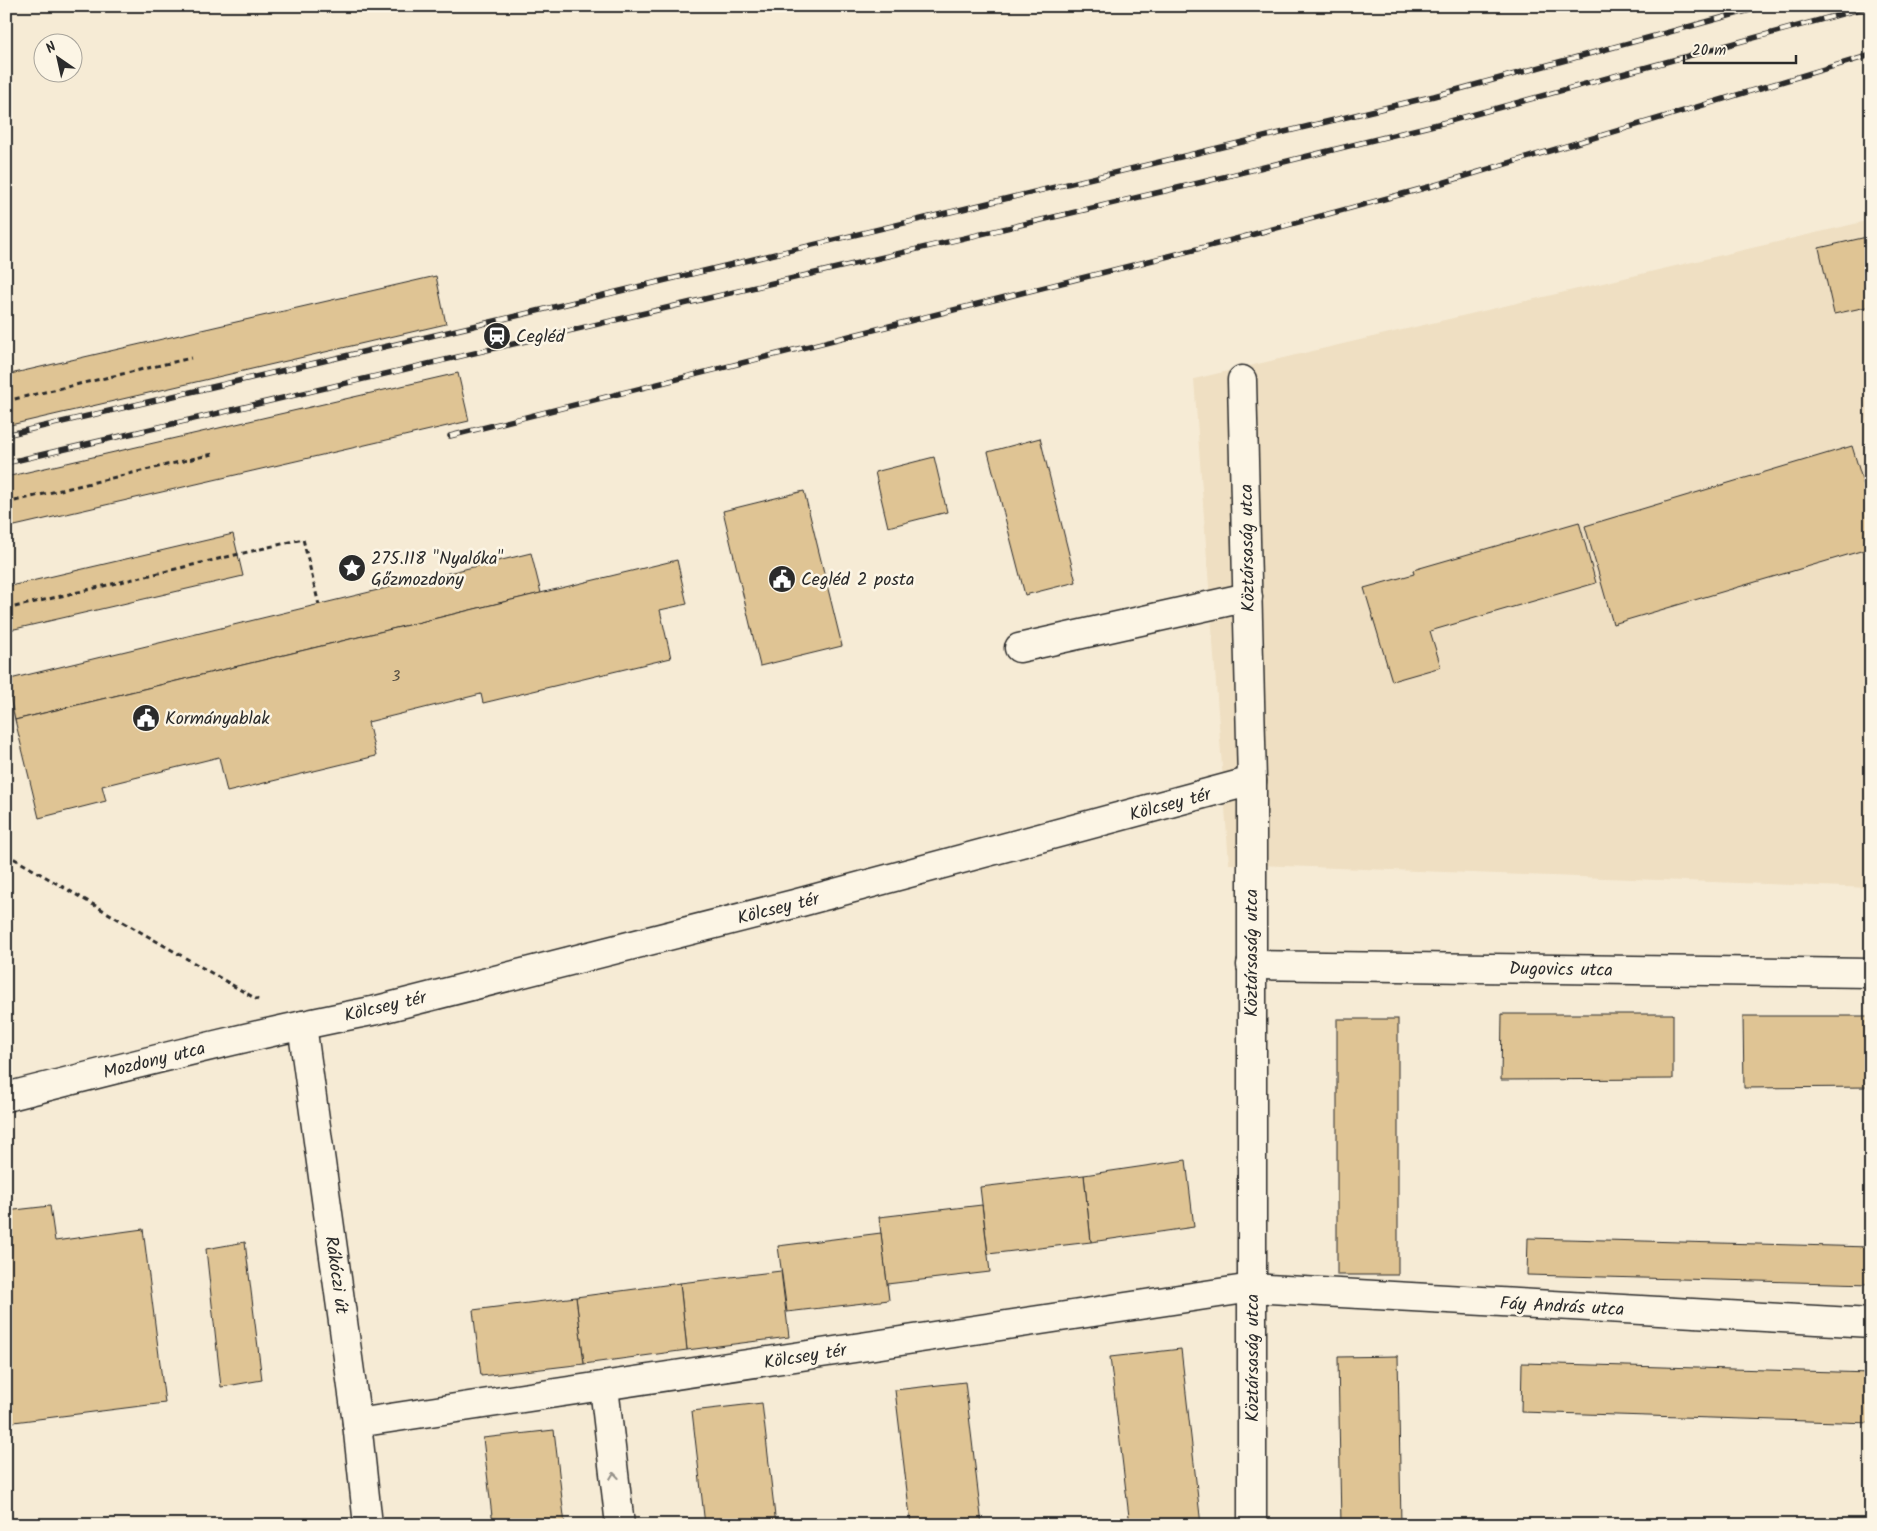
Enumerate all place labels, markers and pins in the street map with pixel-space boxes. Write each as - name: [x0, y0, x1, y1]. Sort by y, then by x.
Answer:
- station icon: Cegléd: [482, 321, 512, 351]
- place label: Cegléd: [516, 323, 566, 352]
- place label: 275.118 "Nyalóka" Gőzmozdony: [371, 545, 504, 595]
- place icon: 275.118 "Nyalóka" Gőzmozdony: [337, 553, 367, 583]
- public building icon: Cegléd 2 posta: [767, 564, 797, 594]
- place label: Cegléd 2 posta: [801, 566, 914, 595]
- public building icon: Kormányablak: [131, 703, 161, 733]
- place label: Kormányablak: [165, 705, 270, 734]

